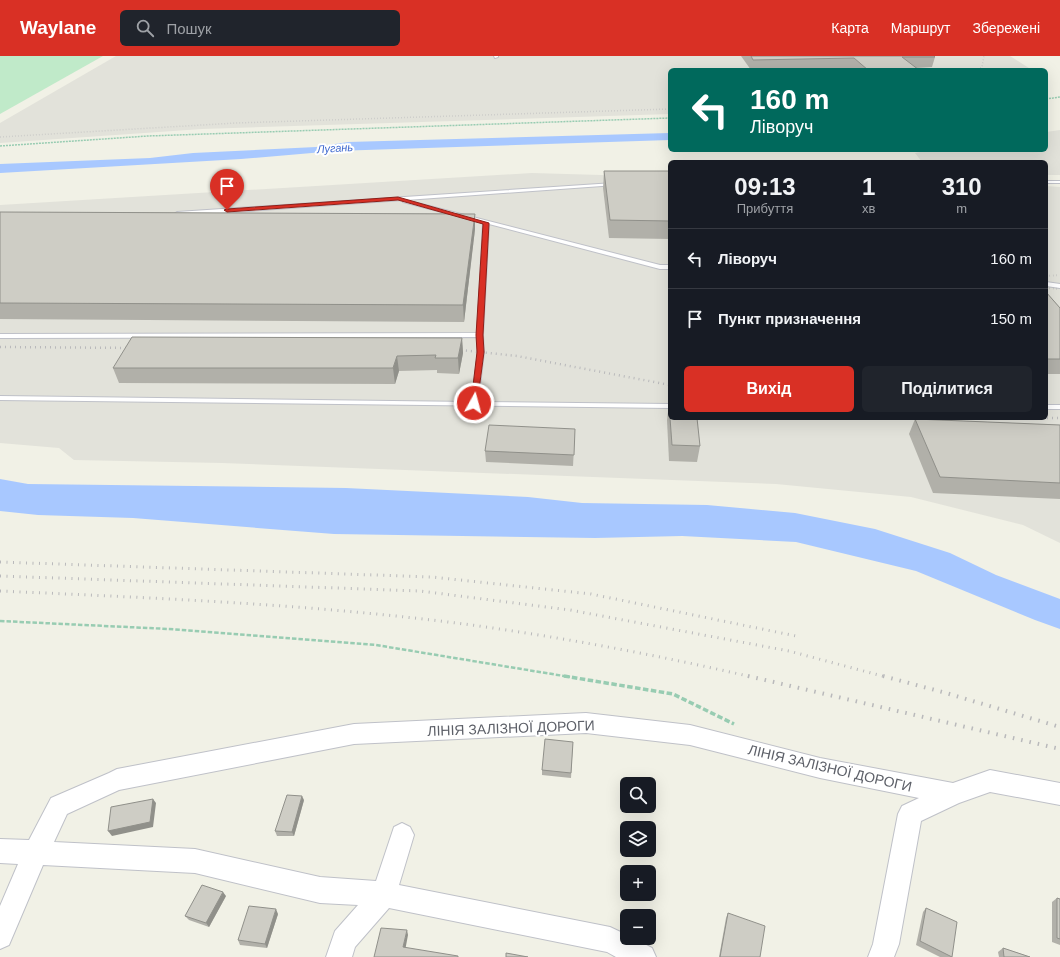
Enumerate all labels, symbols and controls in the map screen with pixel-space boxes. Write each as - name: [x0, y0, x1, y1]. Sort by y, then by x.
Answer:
- search box: [120, 10, 400, 46]
- text: Waylane: [20, 17, 96, 38]
- icon: search: [134, 17, 156, 39]
- text: Пошук: [166, 20, 212, 37]
- text: Карта: [831, 20, 869, 36]
- text: Маршрут: [891, 20, 950, 36]
- text: Збережені: [972, 20, 1040, 36]
- icon: left: [684, 84, 736, 136]
- text: 160 m: [750, 84, 829, 115]
- text: Ліворуч: [750, 117, 813, 137]
- water label: Лугань: [315, 141, 354, 155]
- pin: [210, 169, 244, 210]
- text: 09:13: [734, 173, 796, 200]
- text: 1: [862, 173, 875, 200]
- text: 310: [942, 173, 982, 200]
- icon: arrive: [216, 175, 238, 197]
- text: Прибуття: [737, 201, 793, 216]
- text: хв: [862, 201, 875, 216]
- text: m: [956, 201, 967, 216]
- icon: left: [684, 248, 706, 270]
- text: Ліворуч: [718, 250, 777, 267]
- text: 160 m: [990, 250, 1032, 267]
- icon: arrive: [684, 308, 706, 330]
- text: Пункт призначення: [718, 310, 861, 327]
- text: 150 m: [990, 310, 1032, 327]
- button: Вихід: [684, 366, 854, 412]
- button: Поділитися: [862, 366, 1032, 412]
- position arrow: [453, 382, 495, 424]
- street label: ЛІНІЯ ЗАЛІЗНОЇ ДОРОГИ: [427, 717, 595, 739]
- street label: ЛІНІЯ ЗАЛІЗНОЇ ДОРОГИ: [747, 741, 913, 795]
- map controls: [620, 777, 656, 945]
- button: search: [620, 777, 656, 813]
- button: layers: [620, 821, 656, 857]
- button: +: [620, 865, 656, 901]
- button: −: [620, 909, 656, 945]

